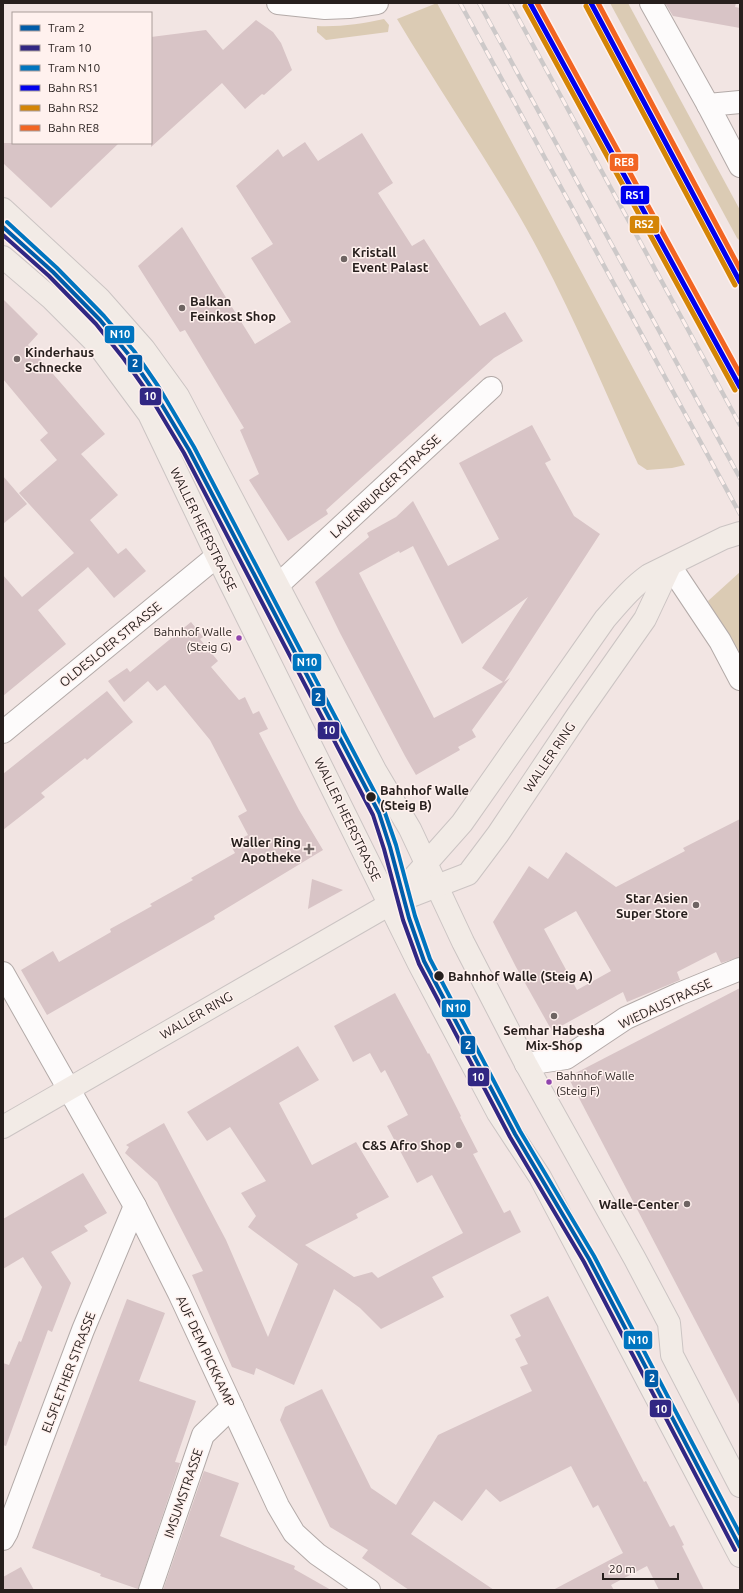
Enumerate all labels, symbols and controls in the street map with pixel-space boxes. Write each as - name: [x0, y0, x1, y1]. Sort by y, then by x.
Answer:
- legend: [12, 12, 152, 144]
- text: Tram 2: [48, 21, 85, 34]
- text: Tram 10: [48, 41, 92, 54]
- text: Tram N10: [48, 61, 100, 74]
- text: Bahn RS1: [48, 81, 99, 94]
- text: Bahn RS2: [48, 101, 99, 114]
- text: Bahn RE8: [48, 121, 99, 134]
- line badge: RE8: [609, 153, 639, 172]
- text: RE8: [614, 156, 634, 168]
- line badge: RS1: [620, 185, 650, 205]
- text: RS1: [625, 189, 645, 201]
- line badge: RS2: [629, 215, 660, 234]
- text: RS2: [634, 218, 654, 230]
- place label: Kristall Event Palast: [352, 245, 429, 274]
- marker: Kristall Event Palast: [339, 254, 349, 264]
- place label: Balkan Feinkost Shop: [190, 294, 276, 323]
- marker: Balkan Feinkost Shop: [177, 303, 187, 313]
- line badge: N10: [104, 325, 135, 344]
- text: N10: [110, 328, 130, 340]
- place label: Kinderhaus Schnecke: [25, 345, 94, 374]
- marker: Kinderhaus Schnecke: [12, 354, 22, 364]
- line badge: 2: [127, 354, 143, 373]
- text: 2: [132, 357, 138, 369]
- line badge: 10: [139, 387, 162, 406]
- text: 10: [144, 390, 156, 402]
- street label: LAUENBURGER STRASSE: [327, 431, 443, 541]
- street label: WALLER HEERSTRASSE: [168, 465, 240, 593]
- street label: OLDESLOER STRASSE: [56, 599, 164, 689]
- place label: Bahnhof Walle (Steig G): [153, 625, 232, 654]
- marker: Bahnhof Walle (Steig G): [234, 633, 244, 643]
- line badge: N10: [292, 653, 322, 672]
- text: N10: [297, 656, 317, 668]
- line badge: 2: [311, 687, 326, 707]
- text: 2: [315, 691, 321, 703]
- street label: WALLER RING: [520, 719, 578, 795]
- line badge: 10: [317, 721, 340, 740]
- text: 10: [323, 724, 335, 736]
- street label: WALLER HEERSTRASSE: [312, 755, 384, 883]
- place label: Bahnhof Walle (Steig B): [380, 783, 469, 813]
- marker: Bahnhof Walle (Steig B): [364, 790, 378, 804]
- place label: Waller Ring Apotheke: [231, 835, 301, 864]
- marker: Waller Ring Apotheke: [304, 844, 314, 854]
- place label: Star Asien Super Store: [616, 891, 688, 920]
- marker: Star Asien Super Store: [691, 900, 701, 910]
- marker: Bahnhof Walle (Steig A): [432, 969, 446, 983]
- place label: Bahnhof Walle (Steig A): [448, 969, 593, 984]
- street label: WIEDAUSTRASSE: [616, 975, 714, 1031]
- street label: WALLER RING: [157, 989, 235, 1041]
- line badge: N10: [441, 999, 471, 1018]
- text: N10: [446, 1002, 466, 1014]
- marker: Semhar Habesha Mix-Shop: [549, 1011, 559, 1021]
- place label: Semhar Habesha Mix-Shop: [503, 1023, 605, 1052]
- line badge: 2: [460, 1035, 476, 1055]
- text: 2: [465, 1039, 471, 1051]
- line badge: 10: [467, 1067, 490, 1087]
- place label: Bahnhof Walle (Steig F): [556, 1069, 635, 1098]
- text: 10: [472, 1071, 484, 1083]
- marker: Bahnhof Walle (Steig F): [544, 1077, 554, 1087]
- place label: C&S Afro Shop: [362, 1138, 451, 1152]
- marker: C&S Afro Shop: [454, 1140, 464, 1150]
- place label: Walle-Center: [599, 1197, 680, 1211]
- marker: Walle-Center: [682, 1199, 692, 1209]
- street label: AUF DEM PICKKAMP: [174, 1293, 238, 1409]
- street label: ELSFLETHER STRASSE: [38, 1310, 98, 1434]
- line badge: N10: [623, 1330, 653, 1350]
- text: N10: [628, 1334, 648, 1346]
- line badge: 2: [644, 1369, 659, 1388]
- text: 2: [649, 1372, 655, 1384]
- line badge: 10: [649, 1399, 672, 1418]
- text: 10: [655, 1403, 667, 1415]
- street label: IMSUMSTRASSE: [161, 1446, 205, 1540]
- scale bar: [603, 1555, 678, 1581]
- text: 20 m: [609, 1562, 636, 1575]

